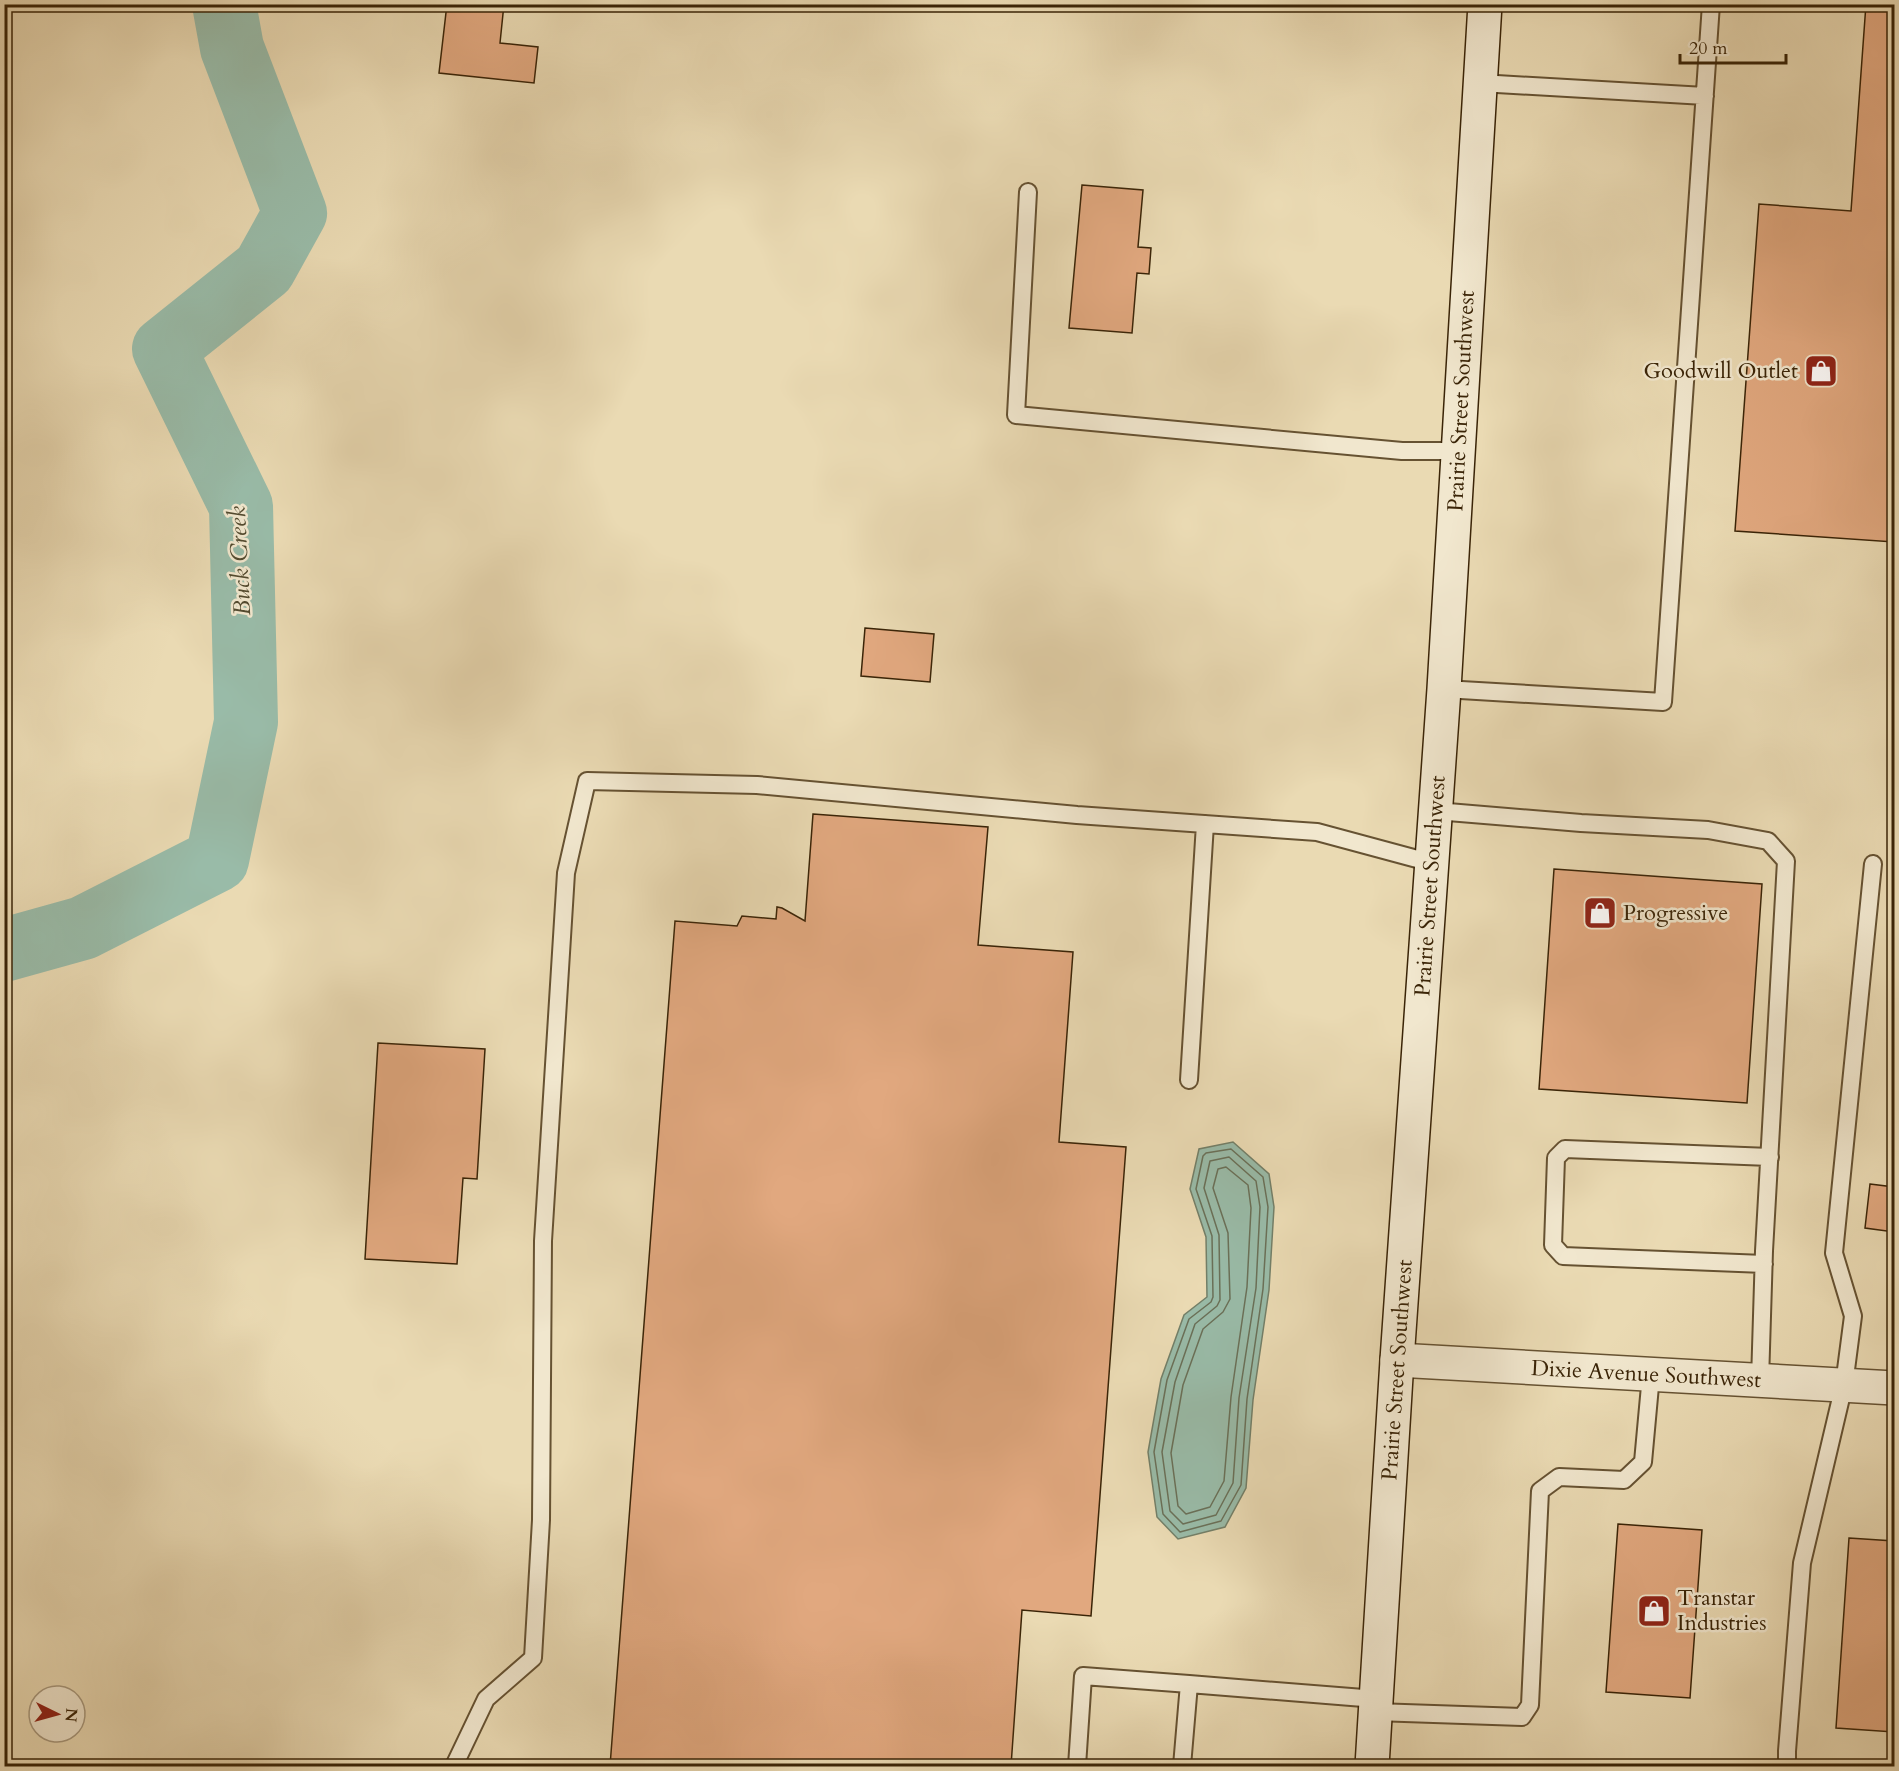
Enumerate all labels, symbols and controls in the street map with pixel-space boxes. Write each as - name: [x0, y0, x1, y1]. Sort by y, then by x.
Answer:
- scale bar: [1680, 27, 1786, 65]
- text: 20 m: [1689, 36, 1728, 61]
- street label: Prairie Street Southwest: [1440, 290, 1482, 512]
- shop icon: Goodwill Outlet: [1803, 353, 1839, 389]
- place label: Goodwill Outlet: [1644, 356, 1798, 386]
- water label: Buck Creek: [221, 505, 259, 617]
- street label: Prairie Street Southwest: [1407, 774, 1453, 998]
- shop icon: Progressive: [1582, 895, 1618, 931]
- place label: Progressive: [1623, 898, 1728, 928]
- street label: Prairie Street Southwest: [1374, 1258, 1420, 1482]
- street label: Dixie Avenue Southwest: [1530, 1353, 1762, 1395]
- place label: Transtar Industries: [1677, 1583, 1767, 1638]
- shop icon: Transtar Industries: [1636, 1593, 1672, 1629]
- north arrow: [27, 1684, 87, 1744]
- text: N: [59, 1707, 83, 1723]

